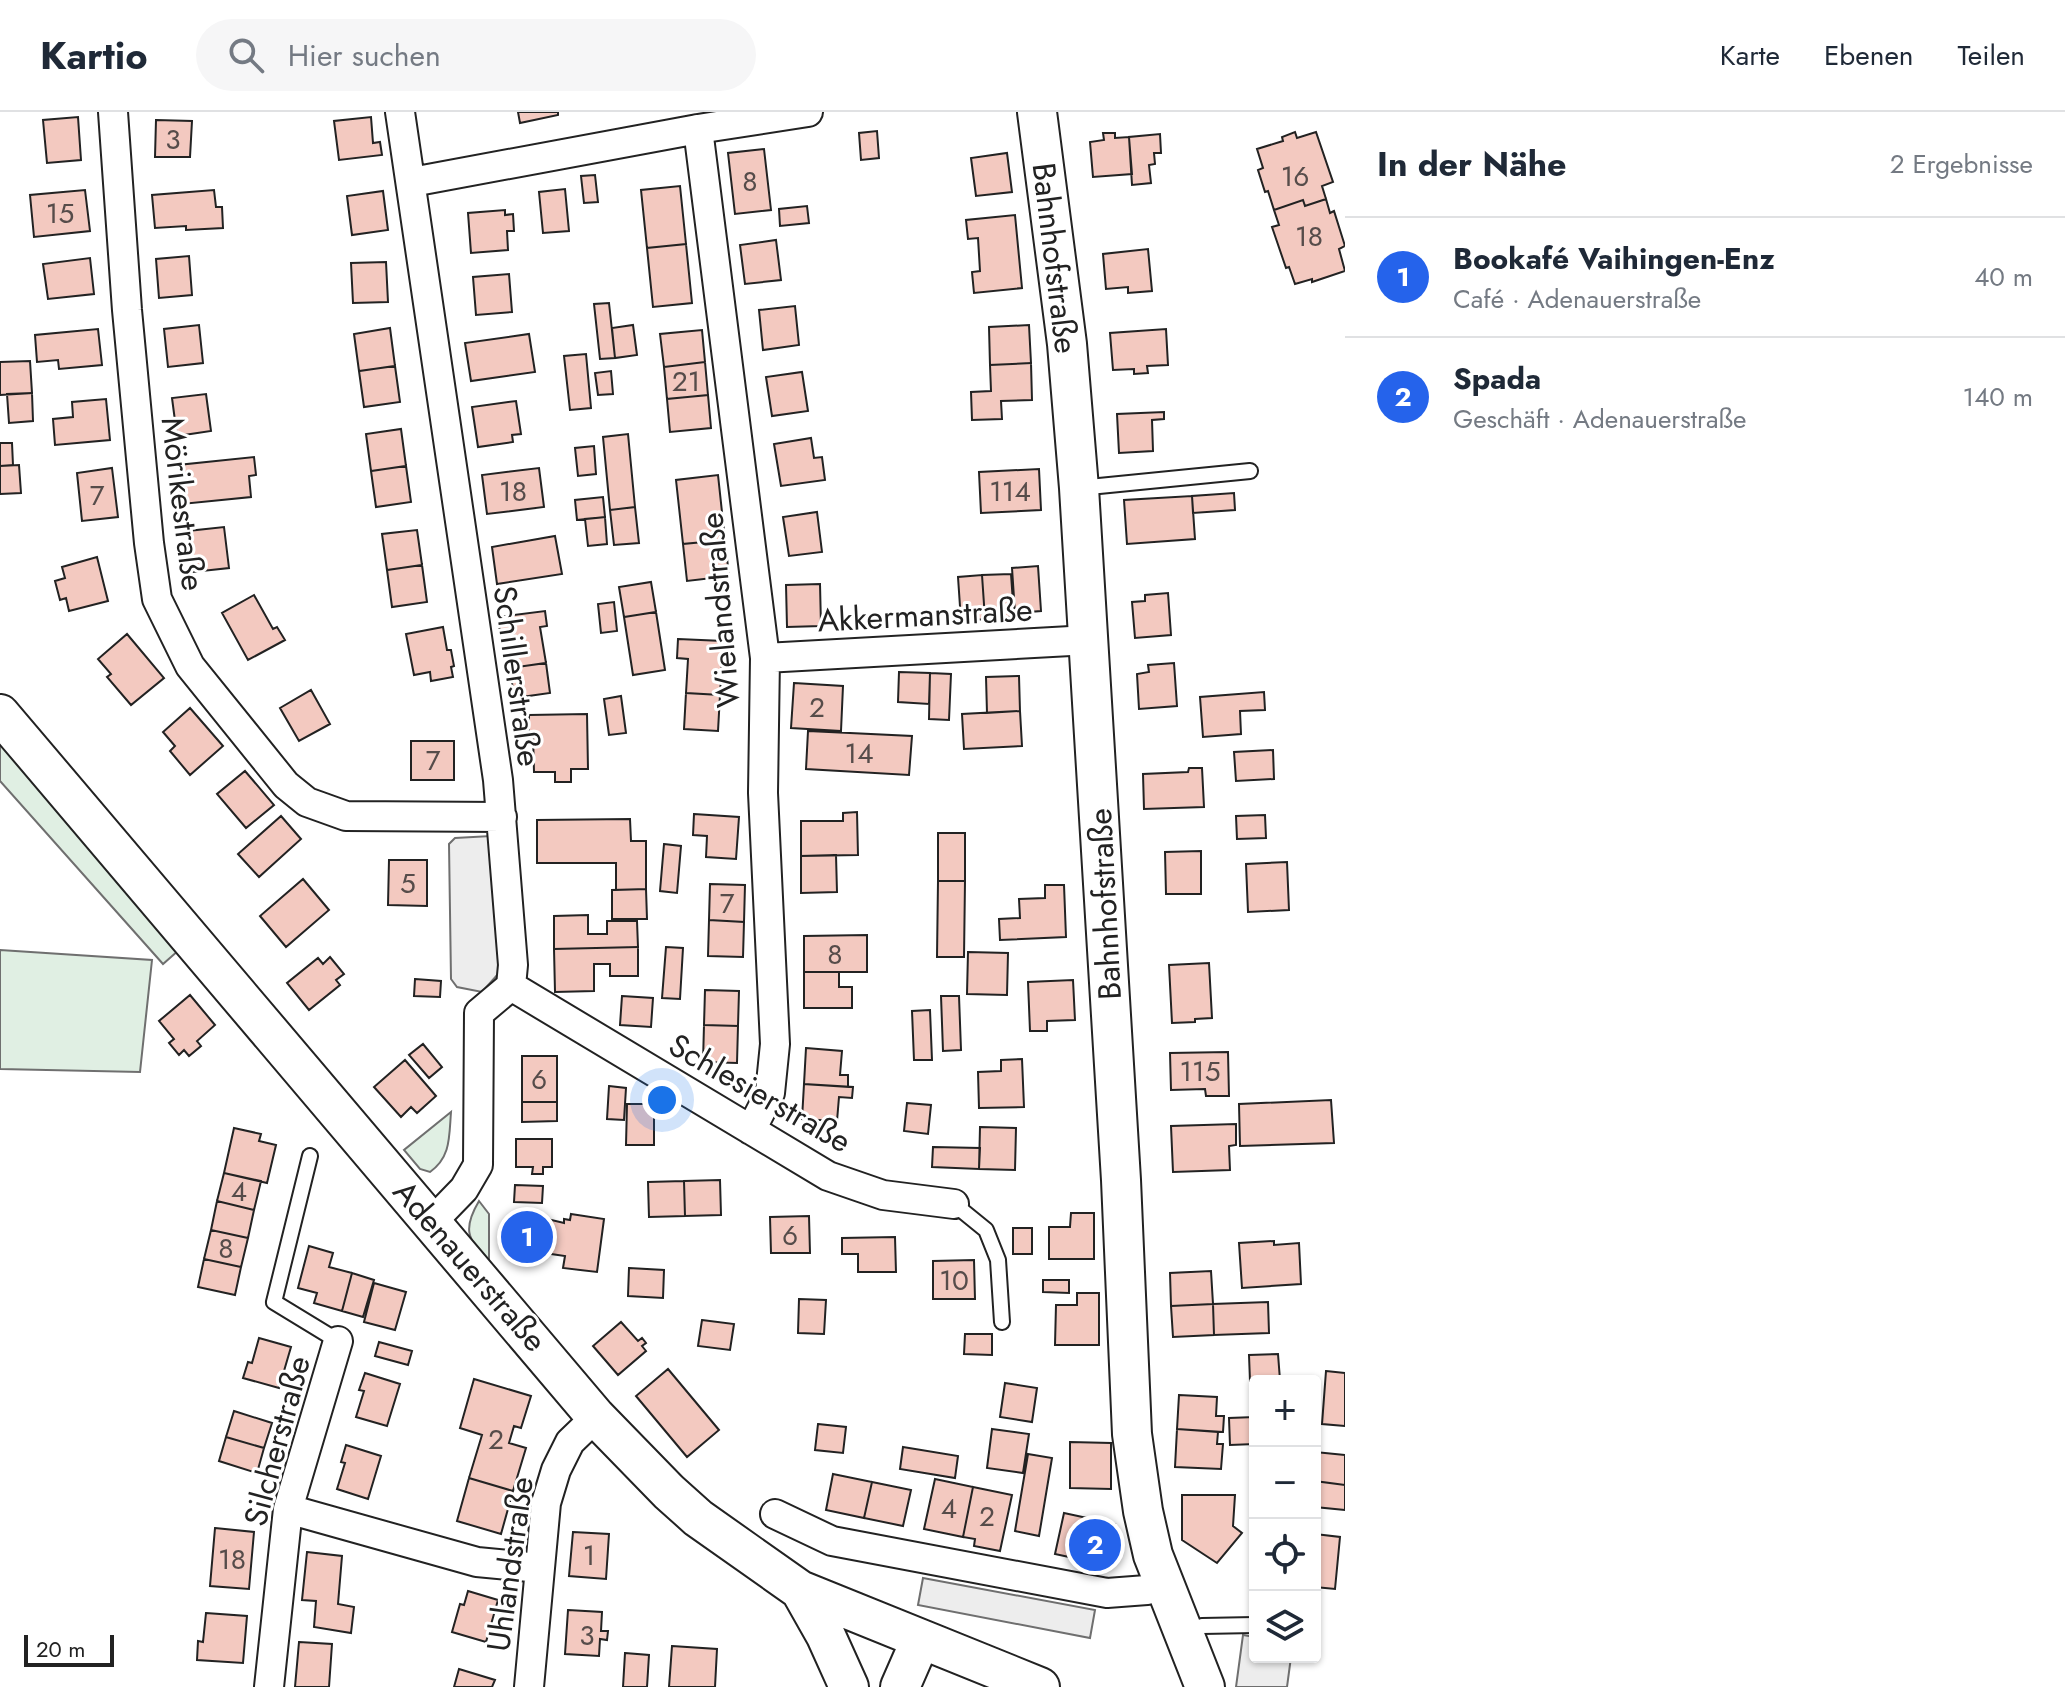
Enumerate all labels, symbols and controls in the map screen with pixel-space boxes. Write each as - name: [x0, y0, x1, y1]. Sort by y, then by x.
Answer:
- search box: [196, 19, 756, 91]
- text: Kartio: [40, 28, 148, 83]
- icon: search: [224, 33, 268, 77]
- text: Hier suchen: [288, 34, 441, 77]
- text: Karte: [1720, 35, 1780, 76]
- text: Ebenen: [1824, 35, 1914, 76]
- text: Teilen: [1958, 35, 2025, 76]
- house number: 3: [165, 119, 181, 160]
- text: In der Nähe: [1377, 140, 1567, 189]
- text: 2 Ergebnisse: [1890, 145, 2033, 183]
- house number: 16: [1281, 156, 1309, 197]
- street label: Bahnhofstraße: [1020, 160, 1090, 356]
- house number: 8: [742, 161, 758, 202]
- house number: 15: [46, 193, 74, 234]
- house number: 18: [1295, 216, 1323, 257]
- text: Bookafé Vaihingen-Enz: [1453, 237, 1775, 280]
- text: 1: [1396, 258, 1410, 296]
- text: 40 m: [1974, 258, 2033, 296]
- text: Café · Adenauerstraße: [1453, 280, 1701, 318]
- text: Spada: [1453, 357, 1541, 400]
- house number: 21: [672, 361, 700, 402]
- text: 2: [1394, 378, 1412, 416]
- text: 140 m: [1962, 378, 2033, 416]
- text: Geschäft · Adenauerstraße: [1453, 400, 1747, 438]
- street label: Mörikestraße: [150, 415, 216, 593]
- house number: 18: [499, 471, 527, 512]
- house number: 114: [989, 471, 1031, 512]
- house number: 7: [90, 475, 105, 516]
- street label: Wielandstraße: [689, 510, 751, 710]
- street label: Schillerstraße: [482, 583, 552, 769]
- street label: Akkermanstraße: [816, 586, 1034, 644]
- house number: 2: [809, 687, 825, 728]
- house number: 14: [845, 733, 873, 774]
- house number: 7: [426, 740, 441, 781]
- street label: Bahnhofstraße: [1077, 807, 1133, 1001]
- house number: 5: [400, 863, 416, 904]
- house number: 7: [720, 883, 735, 924]
- house number: 8: [827, 934, 843, 975]
- street label: Schlesierstraße: [660, 1022, 860, 1164]
- house number: 115: [1180, 1051, 1221, 1092]
- house number: 6: [531, 1059, 547, 1100]
- your location: [642, 1080, 682, 1120]
- street label: Adenauerstraße: [383, 1170, 557, 1362]
- house number: 4: [231, 1171, 247, 1212]
- pin: 1: [501, 1207, 553, 1267]
- house number: 6: [782, 1215, 798, 1256]
- house number: 8: [218, 1228, 234, 1269]
- house number: 10: [939, 1260, 969, 1301]
- street label: Silcherstraße: [232, 1351, 322, 1531]
- map controls: [1249, 1375, 1321, 1663]
- button: +: [1249, 1375, 1321, 1447]
- house number: 2: [488, 1419, 504, 1460]
- button: −: [1249, 1447, 1321, 1519]
- street label: Uhlandstraße: [475, 1474, 545, 1654]
- house number: 4: [941, 1488, 957, 1529]
- house number: 2: [979, 1496, 995, 1537]
- pin: 2: [1069, 1515, 1121, 1575]
- button: locate: [1249, 1519, 1321, 1591]
- house number: 1: [583, 1535, 595, 1576]
- house number: 18: [218, 1539, 246, 1580]
- button: layers: [1249, 1591, 1321, 1663]
- house number: 3: [579, 1615, 595, 1656]
- scale bar: [24, 1631, 114, 1667]
- text: 20 m: [36, 1633, 85, 1665]

